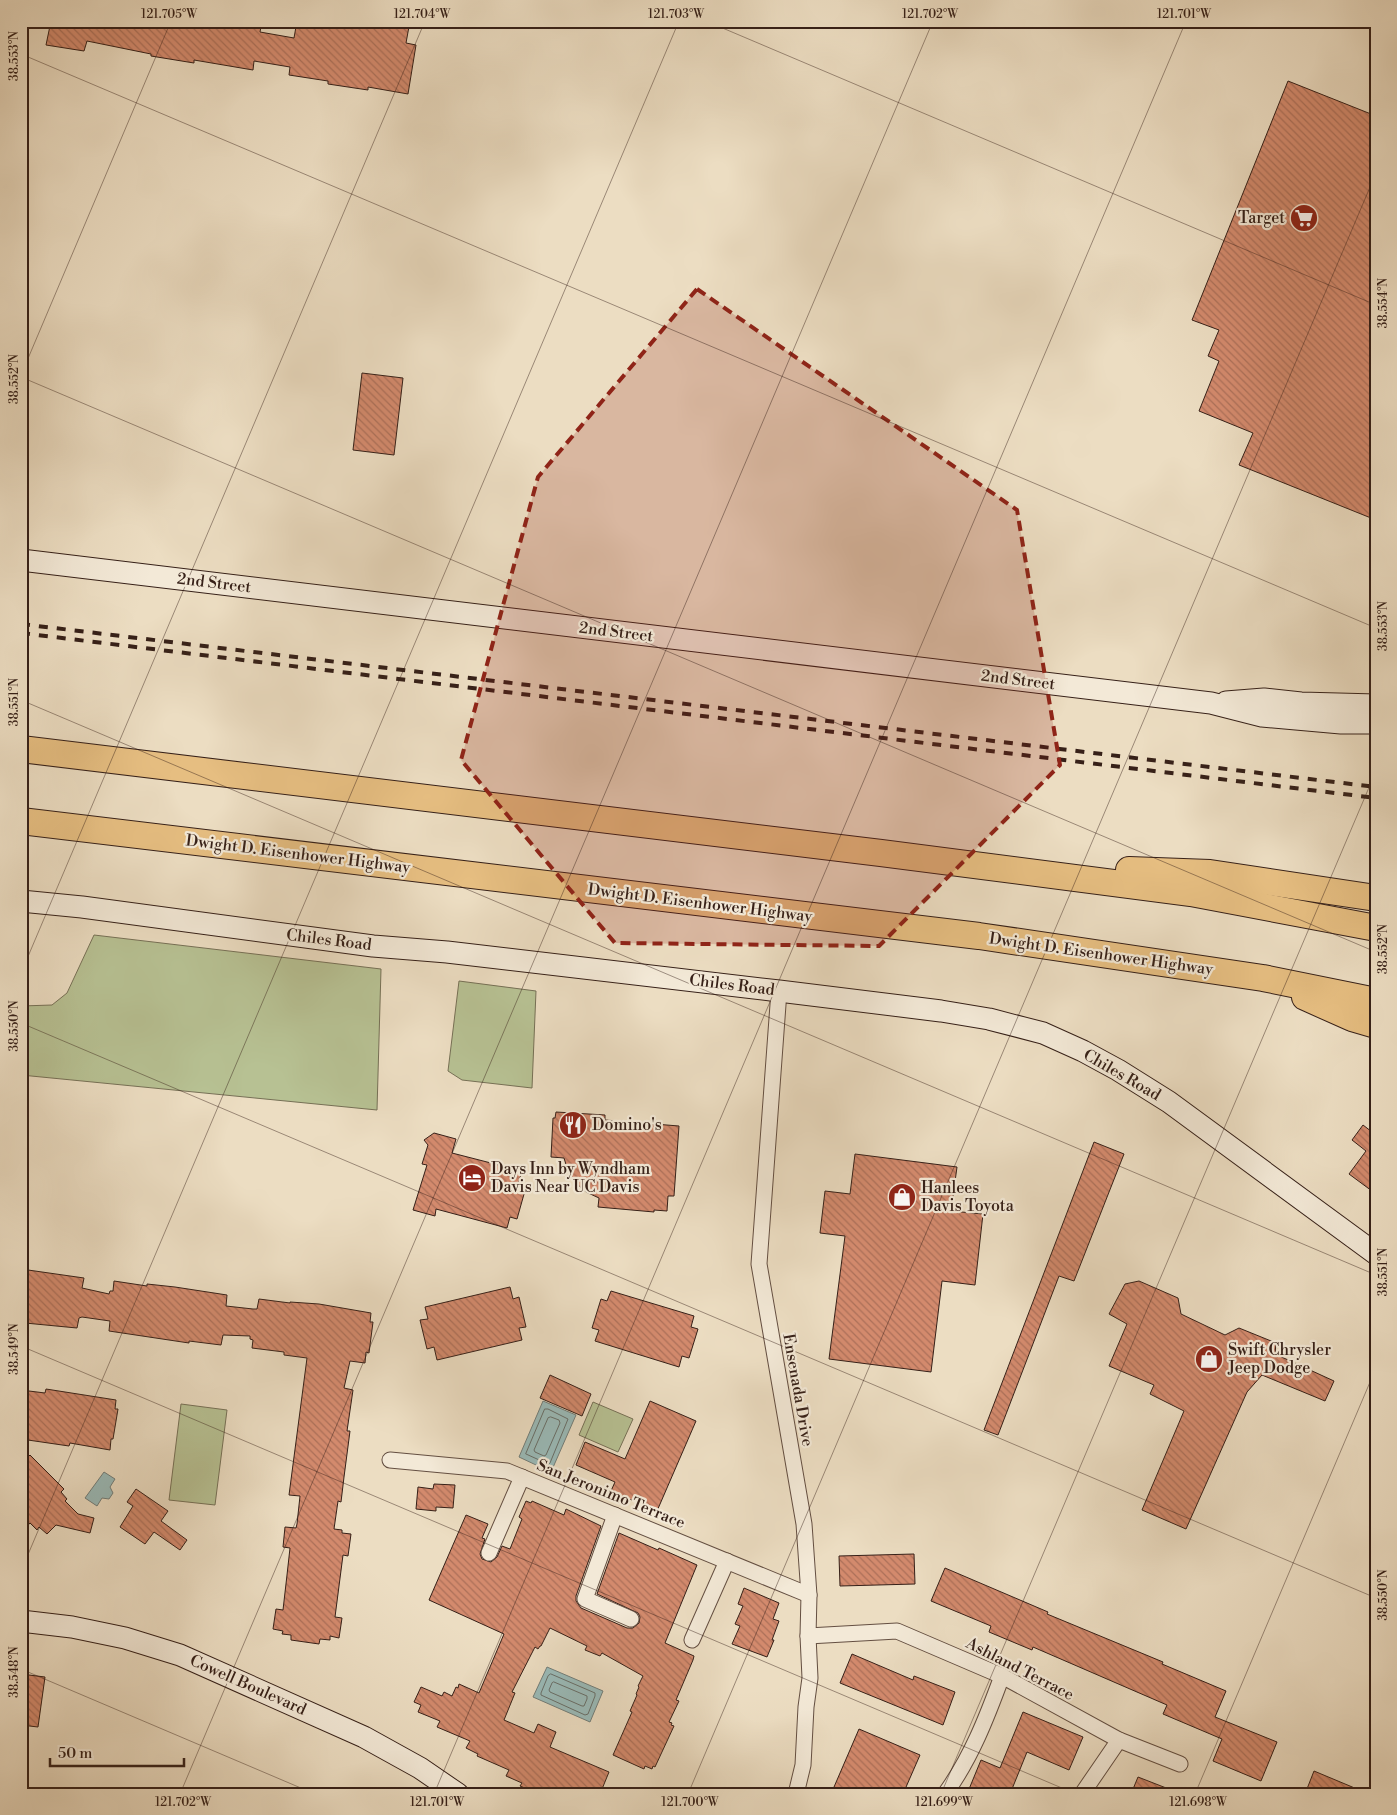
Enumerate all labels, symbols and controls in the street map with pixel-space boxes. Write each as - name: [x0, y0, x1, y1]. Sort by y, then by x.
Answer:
- text: 121.705°W: [141, 7, 198, 22]
- text: 121.704°W: [394, 7, 451, 22]
- text: 121.703°W: [648, 7, 705, 22]
- text: 121.702°W: [902, 7, 959, 22]
- text: 121.701°W: [1157, 7, 1212, 22]
- text: 38.553°N: [7, 31, 22, 81]
- supermarket icon: Target: [1289, 203, 1319, 233]
- place label: Target: [1238, 208, 1285, 228]
- text: 38.554°N: [1376, 278, 1391, 328]
- text: 38.552°N: [7, 354, 22, 404]
- street label: 2nd Street: [176, 569, 253, 598]
- text: 38.553°N: [1376, 601, 1391, 651]
- street label: 2nd Street: [578, 618, 655, 647]
- street label: 2nd Street: [980, 666, 1057, 695]
- text: 38.551°N: [7, 678, 22, 726]
- street label: Dwight D. Eisenhower Highway: [185, 830, 412, 878]
- street label: Dwight D. Eisenhower Highway: [587, 879, 814, 927]
- text: 38.552°N: [1376, 924, 1391, 974]
- street label: Chiles Road: [285, 925, 373, 955]
- street label: Dwight D. Eisenhower Highway: [988, 928, 1214, 980]
- street label: Chiles Road: [688, 970, 776, 1000]
- text: 38.550°N: [7, 1000, 22, 1052]
- street label: Chiles Road: [1080, 1045, 1164, 1105]
- restaurant icon: Domino's: [558, 1110, 588, 1140]
- place label: Domino's: [592, 1115, 662, 1135]
- place label: Days Inn by Wyndham Davis Near UC Davis: [491, 1159, 650, 1197]
- hotel icon: Days Inn by Wyndham Davis Near UC Davis: [457, 1163, 487, 1193]
- place label: Hanlees Davis Toyota: [921, 1178, 1015, 1216]
- shop icon: Hanlees Davis Toyota: [887, 1182, 917, 1212]
- text: 38.551°N: [1376, 1248, 1391, 1296]
- text: 38.549°N: [7, 1323, 22, 1375]
- street label: Ensenada Drive: [778, 1332, 818, 1448]
- place label: Swift Chrysler Jeep Dodge: [1227, 1340, 1331, 1378]
- shop icon: Swift Chrysler Jeep Dodge: [1194, 1344, 1224, 1374]
- street label: San Jeronimo Terrace: [534, 1455, 688, 1533]
- text: 38.550°N: [1376, 1569, 1391, 1621]
- street label: Ashland Terrace: [962, 1633, 1077, 1705]
- text: 38.548°N: [7, 1646, 22, 1698]
- street label: Cowell Boulevard: [187, 1650, 309, 1720]
- scale bar: [50, 1735, 184, 1767]
- text: 50 m: [58, 1744, 92, 1763]
- text: 121.702°W: [155, 1795, 212, 1810]
- text: 121.701°W: [410, 1795, 465, 1810]
- text: 121.700°W: [661, 1795, 720, 1810]
- text: 121.699°W: [915, 1795, 974, 1810]
- text: 121.698°W: [1169, 1795, 1228, 1810]

